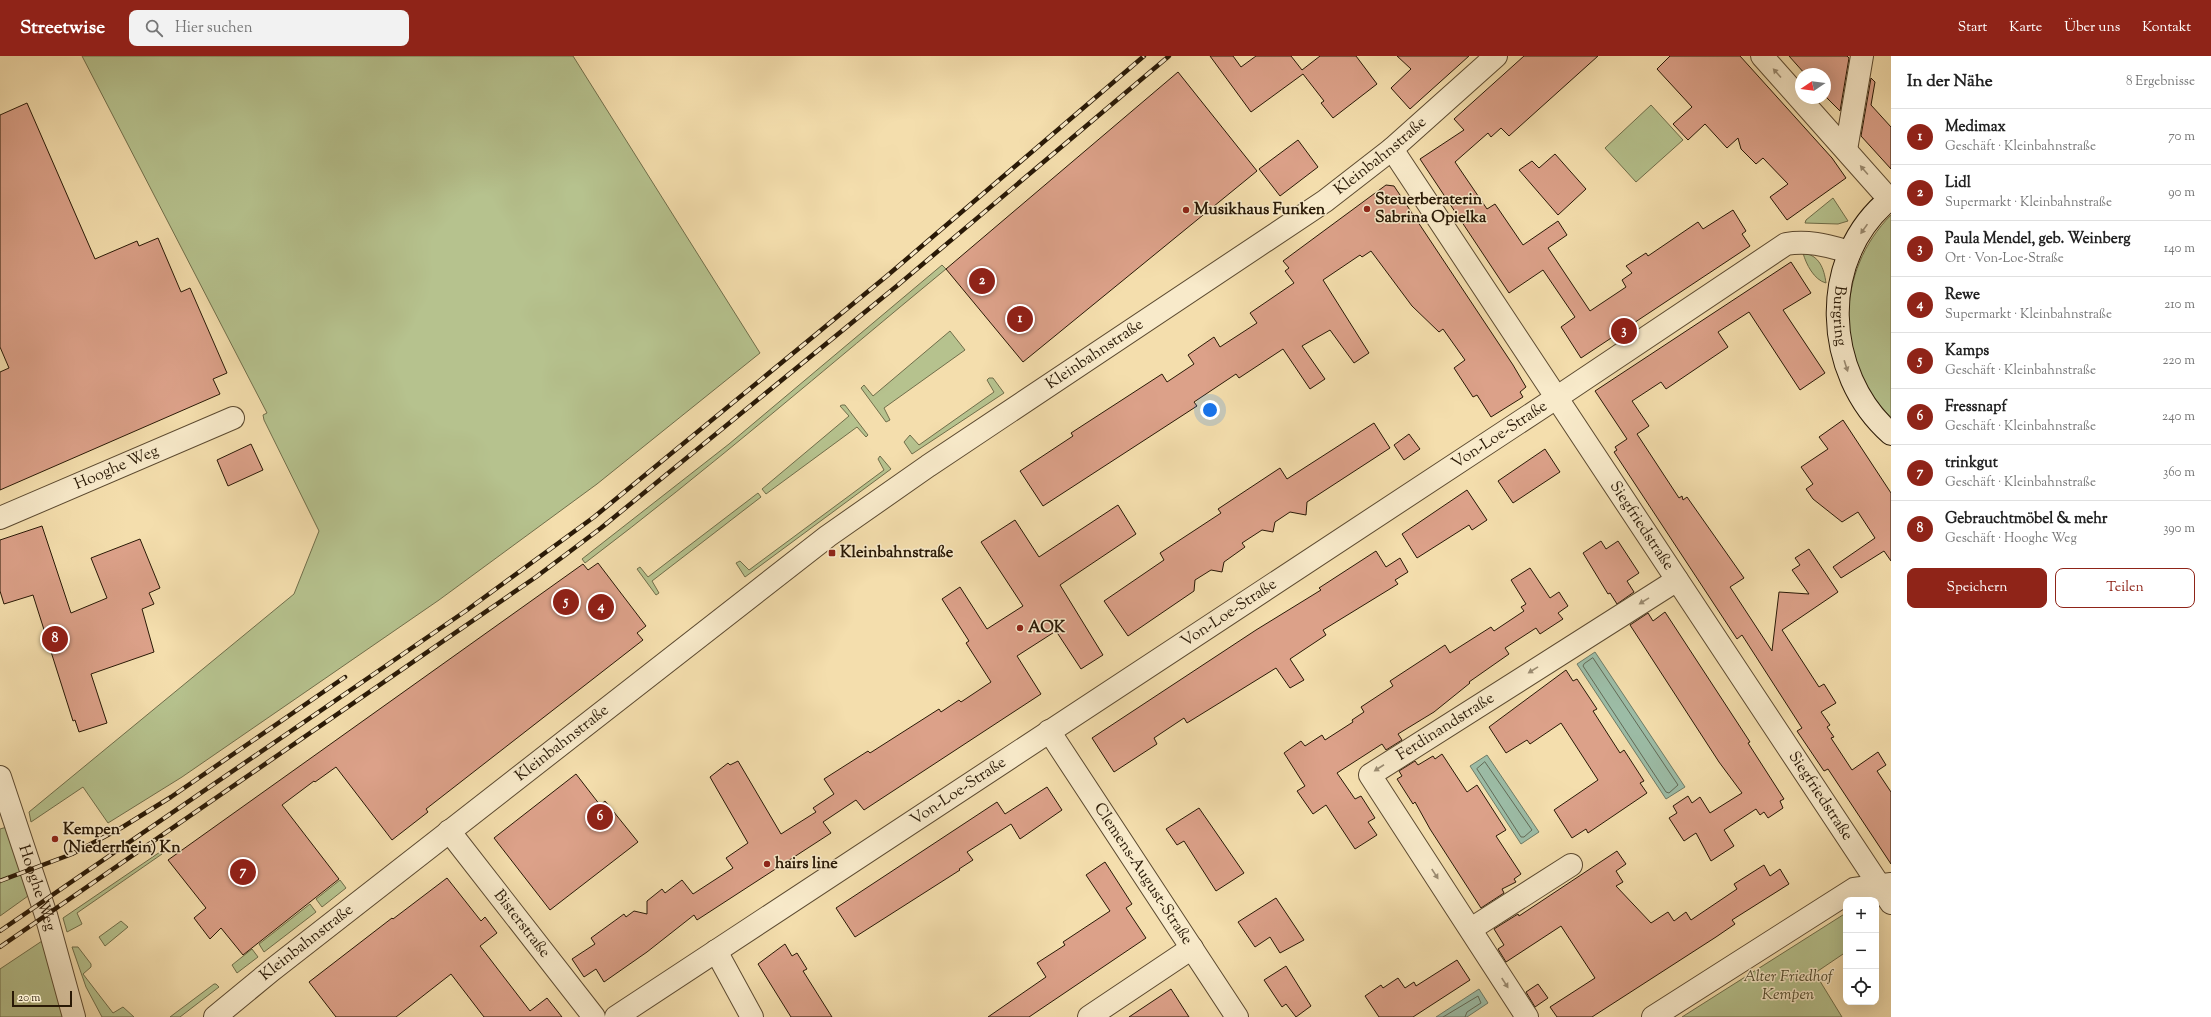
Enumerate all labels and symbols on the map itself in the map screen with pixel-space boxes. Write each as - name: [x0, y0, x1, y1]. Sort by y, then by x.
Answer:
- one-way arrow: [1772, 68, 1782, 78]
- north arrow: [1795, 68, 1831, 104]
- street label: Kleinbahnstraße: [1330, 112, 1432, 201]
- one-way arrow: [1859, 165, 1868, 175]
- place label: Steuerberaterin Sabrina Opielka: [1375, 189, 1487, 230]
- place label: Musikhaus Funken: [1194, 199, 1326, 222]
- marker: Steuerberaterin Sabrina Opielka: [1362, 204, 1372, 214]
- marker: Musikhaus Funken: [1181, 205, 1191, 215]
- one-way arrow: [1860, 224, 1868, 234]
- pin: 2: [969, 266, 995, 296]
- street label: Burgring: [1826, 284, 1852, 348]
- pin: 1: [1007, 304, 1033, 334]
- street label: Kleinbahnstraße: [1041, 314, 1148, 396]
- pin: 3: [1611, 316, 1637, 346]
- one-way arrow: [1843, 361, 1849, 373]
- street label: Von-Loe-Straße: [1447, 395, 1552, 475]
- your location: [1200, 400, 1220, 420]
- street label: Hooghe Weg: [71, 440, 163, 496]
- street label: Siegfriedstraße: [1603, 477, 1679, 575]
- place label: Kleinbahnstraße: [840, 542, 954, 565]
- marker: Kleinbahnstraße: [827, 548, 837, 558]
- street label: Von-Loe-Straße: [1177, 573, 1282, 653]
- pin: 5: [553, 587, 579, 617]
- pin: 4: [588, 592, 614, 622]
- one-way arrow: [1638, 597, 1649, 605]
- place label: AOK: [1028, 617, 1066, 640]
- marker: AOK: [1015, 623, 1025, 633]
- pin: 8: [42, 624, 68, 654]
- one-way arrow: [1528, 666, 1538, 674]
- street label: Ferdinandstraße: [1392, 687, 1499, 767]
- street label: Kleinbahnstraße: [510, 700, 614, 787]
- street label: Siegfriedstraße: [1782, 747, 1858, 845]
- street label: Von-Loe-Straße: [906, 752, 1011, 832]
- one-way arrow: [1374, 765, 1385, 772]
- street label: Clemens-August-Straße: [1088, 798, 1198, 950]
- pin: 6: [587, 802, 613, 832]
- place label: Kempen (Niederrhein) Kn: [63, 819, 181, 860]
- marker: Kempen (Niederrhein) Kn: [50, 834, 60, 844]
- street label: Hooghe Weg: [12, 842, 61, 934]
- place label: hairs line: [775, 853, 838, 876]
- pin: 7: [230, 857, 256, 887]
- marker: hairs line: [762, 859, 772, 869]
- one-way arrow: [1431, 868, 1438, 880]
- street label: Bisterstraße: [488, 885, 556, 963]
- street label: Kleinbahnstraße: [255, 899, 359, 987]
- park label: Alter Friedhof Kempen: [1743, 966, 1835, 1007]
- one-way arrow: [1501, 978, 1509, 988]
- scale bar: [12, 989, 72, 1008]

